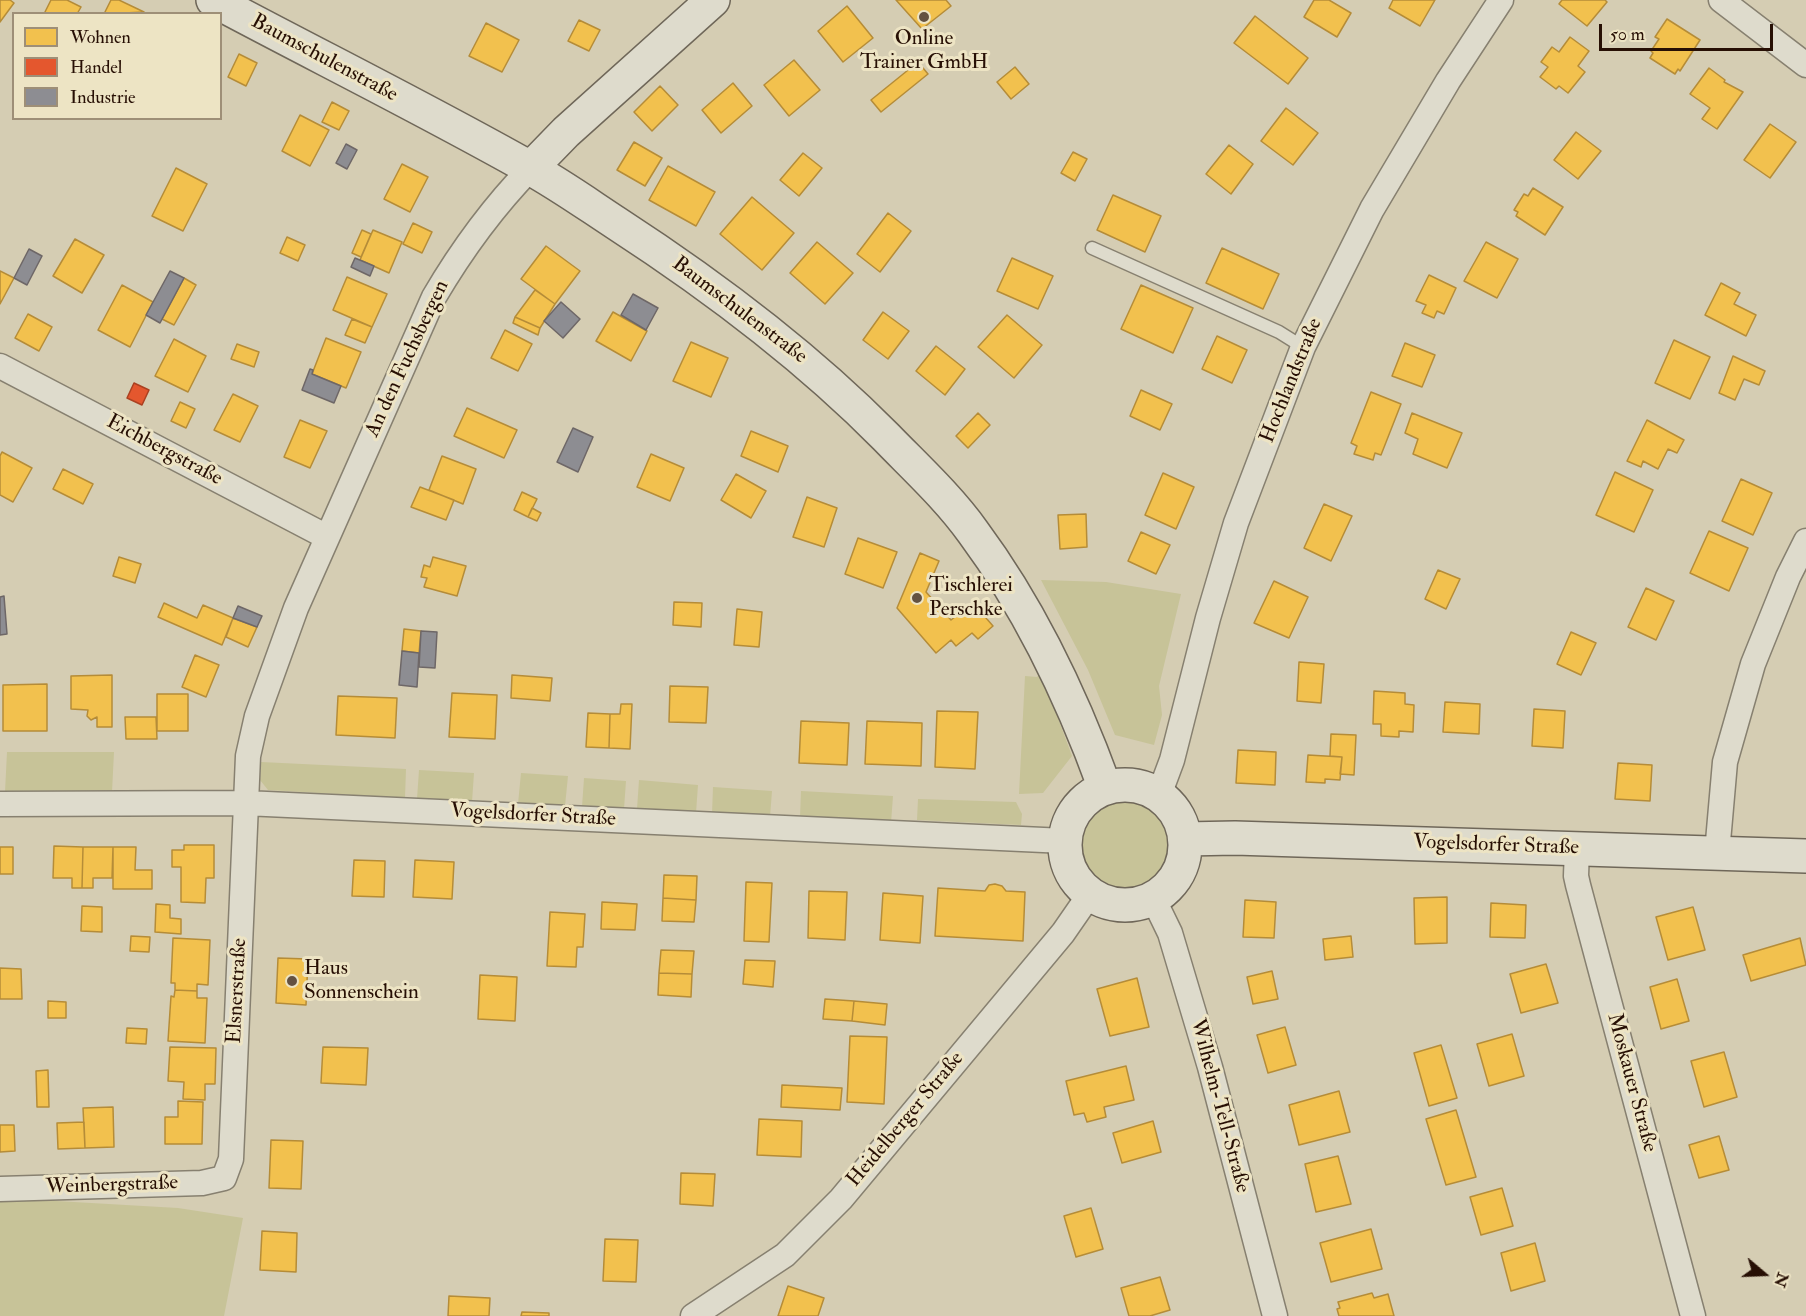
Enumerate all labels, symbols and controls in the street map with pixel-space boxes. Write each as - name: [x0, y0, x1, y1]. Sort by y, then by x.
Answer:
- street label: Baumschulenstraße: [246, 10, 402, 108]
- marker: Online Trainer GmbH: [917, 10, 931, 24]
- legend: [12, 12, 222, 120]
- scale bar: [1602, 12, 1776, 50]
- text: 50 m: [1610, 23, 1645, 46]
- text: Wohnen: [70, 26, 131, 49]
- place label: Online Trainer GmbH: [860, 26, 988, 76]
- text: Handel: [70, 56, 122, 79]
- text: Industrie: [70, 86, 136, 109]
- street label: Baumschulenstraße: [667, 252, 811, 370]
- street label: An den Fuchsbergen: [361, 277, 455, 441]
- street label: Hochlandstraße: [1256, 315, 1328, 447]
- street label: Eichbergstraße: [102, 410, 226, 492]
- place label: Tischlerei Perschke: [929, 573, 1013, 623]
- marker: Tischlerei Perschke: [910, 591, 924, 605]
- street label: Vogelsdorfer Straße: [449, 799, 617, 833]
- street label: Vogelsdorfer Straße: [1413, 831, 1579, 861]
- street label: Elsnerstraße: [223, 938, 253, 1044]
- place label: Haus Sonnenschein: [304, 956, 419, 1006]
- marker: Haus Sonnenschein: [285, 974, 299, 988]
- street label: Moskauer Straße: [1600, 1011, 1662, 1155]
- street label: Wilhelm-Tell-Straße: [1184, 1016, 1254, 1196]
- street label: Heidelberger Straße: [842, 1047, 970, 1193]
- street label: Weinbergstraße: [45, 1171, 179, 1201]
- north arrow: [1734, 1244, 1794, 1304]
- text: N: [1769, 1270, 1793, 1290]

